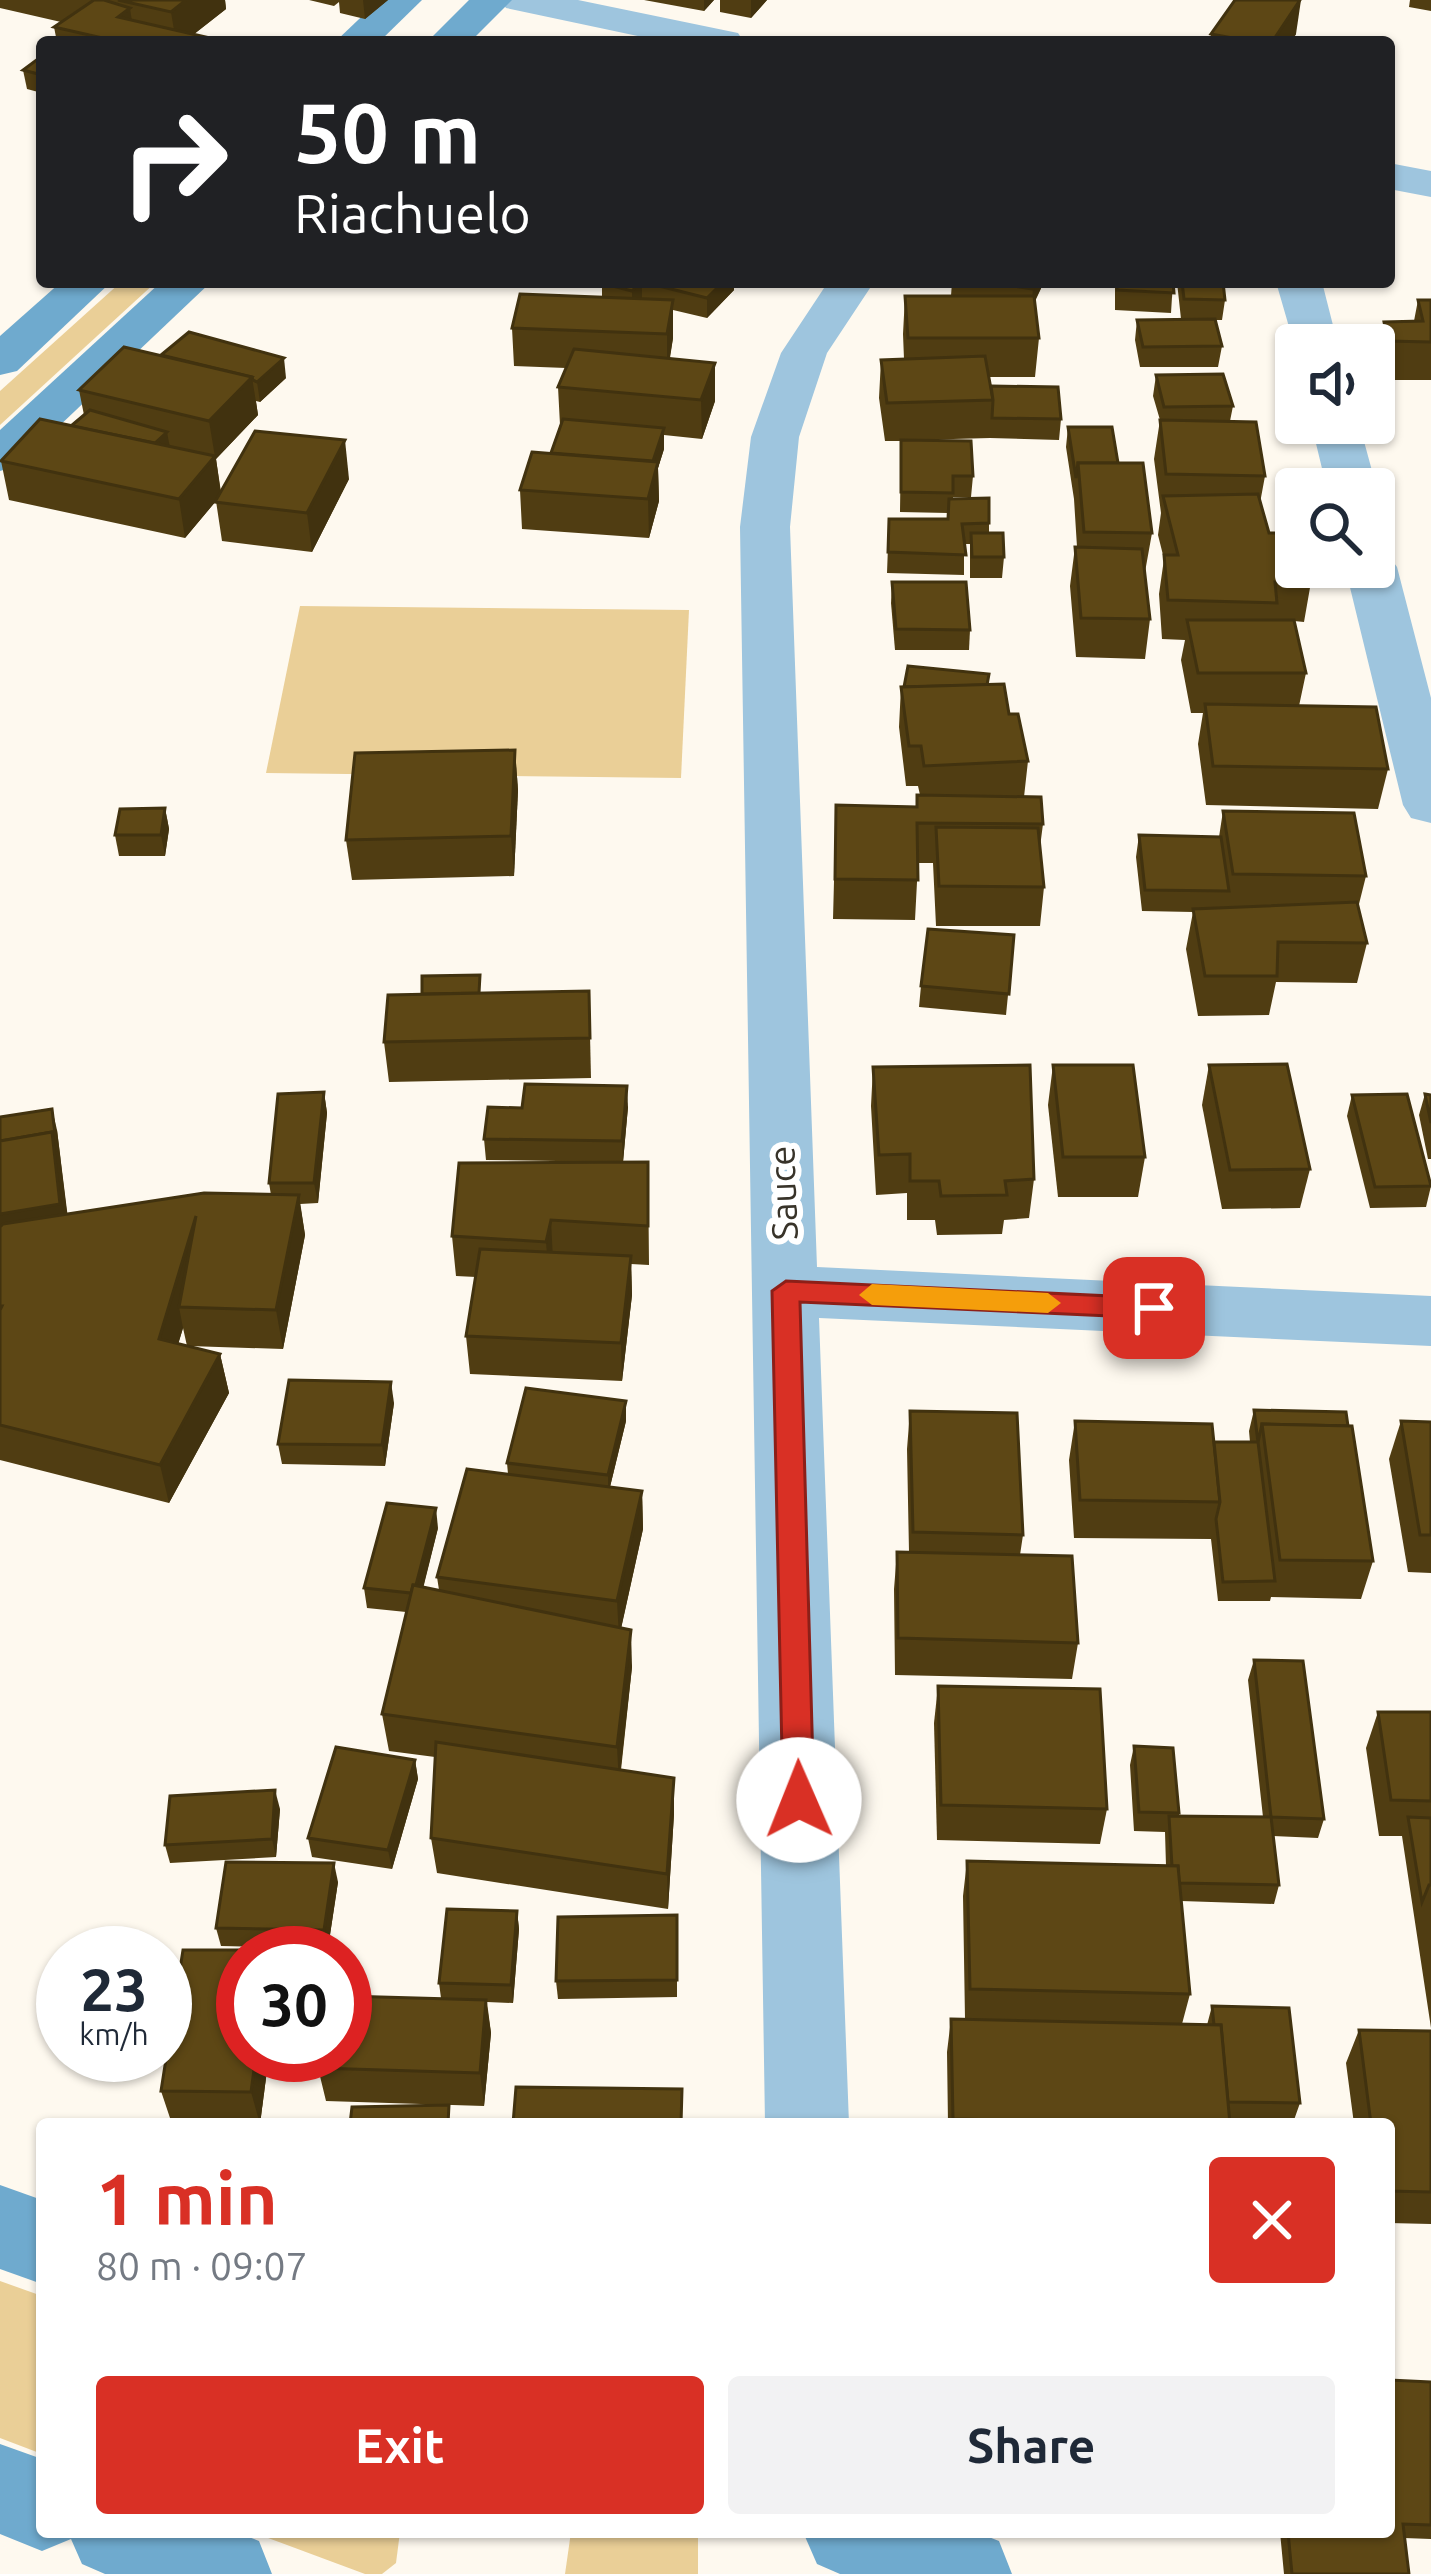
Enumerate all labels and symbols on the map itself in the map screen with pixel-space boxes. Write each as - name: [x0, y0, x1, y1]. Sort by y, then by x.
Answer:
- street label: Sauce: [760, 1145, 805, 1241]
- pin: [1103, 1257, 1205, 1359]
- position arrow: [736, 1737, 862, 1863]
- speed limit sign: 30: [216, 1926, 372, 2082]

